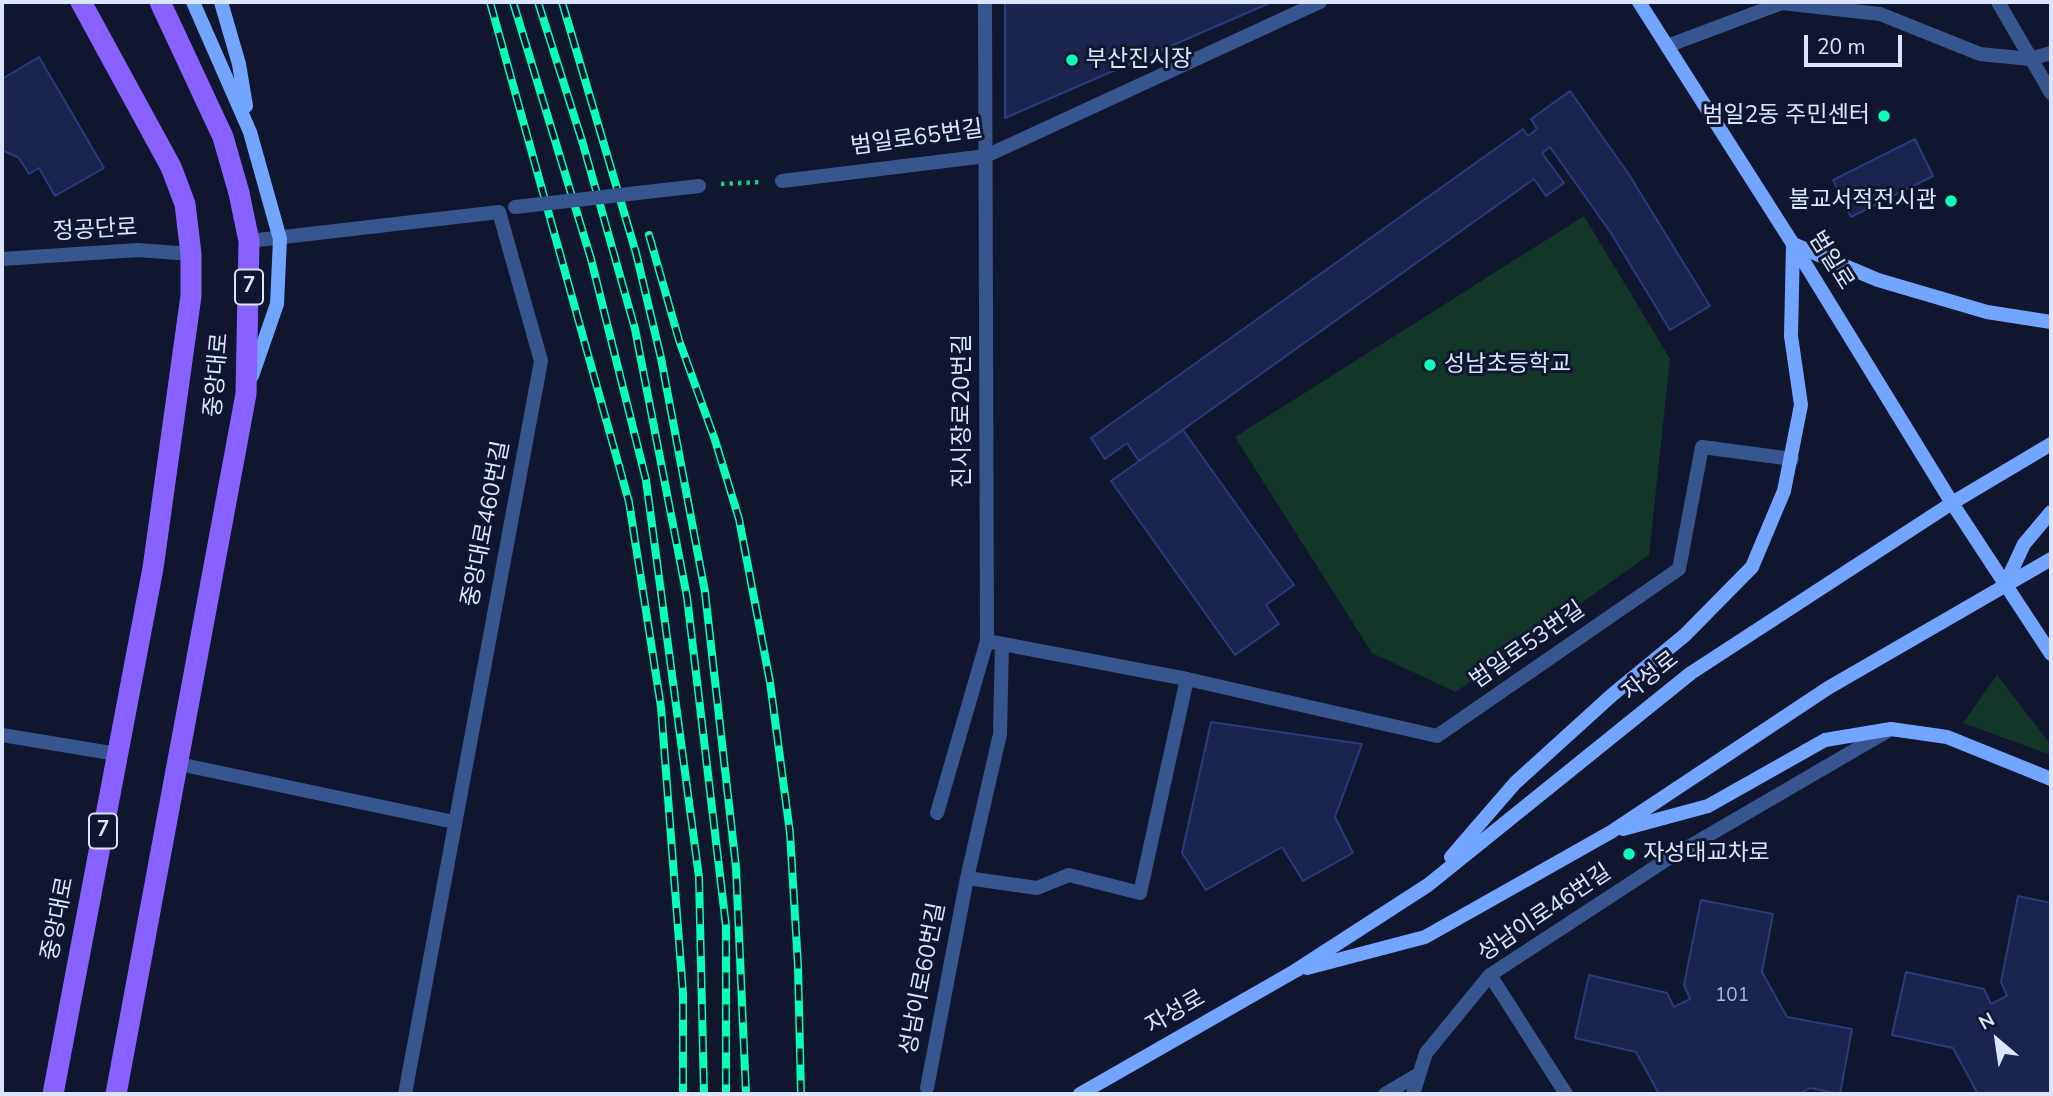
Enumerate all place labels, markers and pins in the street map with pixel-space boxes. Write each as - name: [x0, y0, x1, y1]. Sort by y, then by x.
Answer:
- place label: 부산진시장: [1086, 46, 1192, 74]
- marker: 부산진시장: [1064, 52, 1080, 68]
- place label: 범일2동 주민센터: [1702, 102, 1870, 130]
- marker: 범일2동 주민센터: [1876, 108, 1892, 124]
- place label: 불교서적전시관: [1789, 187, 1937, 215]
- marker: 불교서적전시관: [1943, 193, 1959, 209]
- place label: 성남초등학교: [1444, 351, 1571, 379]
- marker: 성남초등학교: [1422, 357, 1438, 373]
- place label: 자성대교차로: [1643, 840, 1770, 868]
- marker: 자성대교차로: [1621, 846, 1637, 862]

